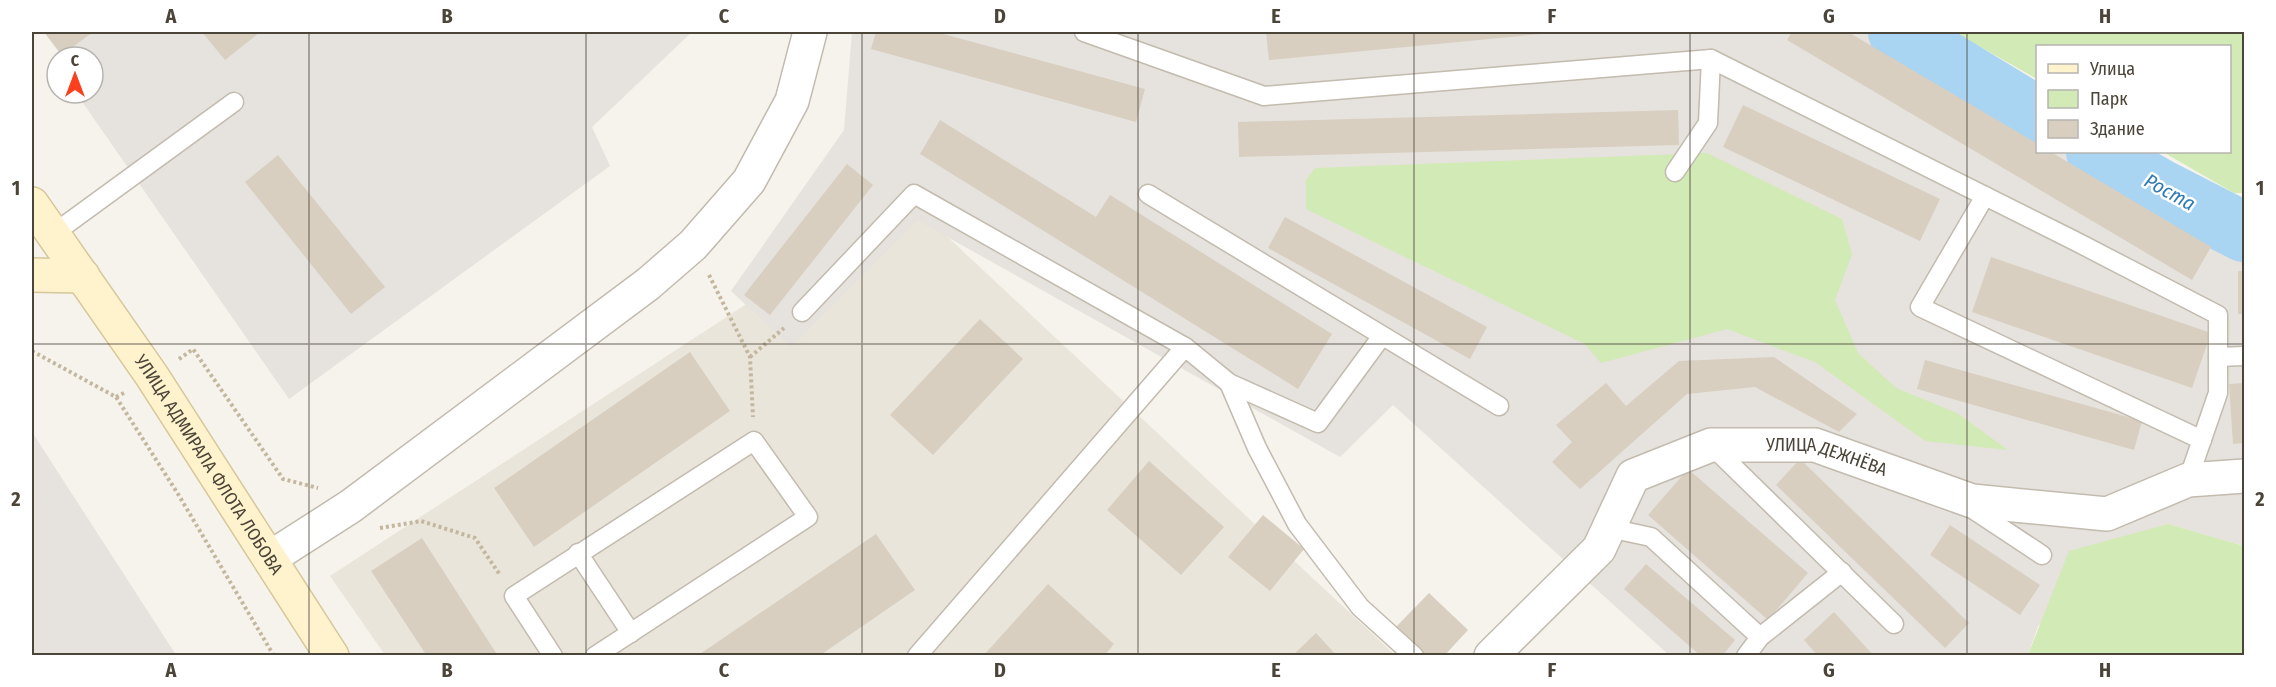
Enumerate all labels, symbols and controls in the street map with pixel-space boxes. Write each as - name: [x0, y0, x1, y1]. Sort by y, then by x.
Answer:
- text: A: [165, 4, 178, 28]
- text: B: [441, 4, 453, 28]
- text: C: [719, 4, 730, 28]
- text: D: [994, 4, 1006, 28]
- text: E: [1271, 4, 1281, 28]
- text: F: [1548, 4, 1557, 28]
- text: G: [1823, 4, 1835, 28]
- text: H: [2099, 4, 2111, 28]
- north arrow: [45, 45, 105, 105]
- legend: [2036, 45, 2231, 153]
- text: С: [71, 51, 80, 70]
- text: Улица: [2089, 58, 2135, 80]
- text: Парк: [2090, 88, 2128, 110]
- text: Здание: [2090, 118, 2145, 140]
- water label: Роста: [2140, 168, 2200, 216]
- text: 1: [12, 176, 20, 200]
- text: 1: [2256, 176, 2264, 200]
- street label: УЛИЦА АДМИРАЛА ФЛОТА ЛОБОВА: [129, 350, 288, 579]
- street label: УЛИЦА ДЕЖНЁВА: [1765, 434, 1891, 481]
- text: 2: [10, 487, 21, 511]
- text: 2: [2254, 487, 2265, 511]
- text: A: [165, 658, 178, 682]
- text: B: [441, 658, 453, 682]
- text: C: [719, 658, 730, 682]
- text: D: [994, 658, 1006, 682]
- text: E: [1271, 658, 1281, 682]
- text: F: [1548, 658, 1557, 682]
- text: G: [1823, 658, 1835, 682]
- text: H: [2099, 658, 2111, 682]

